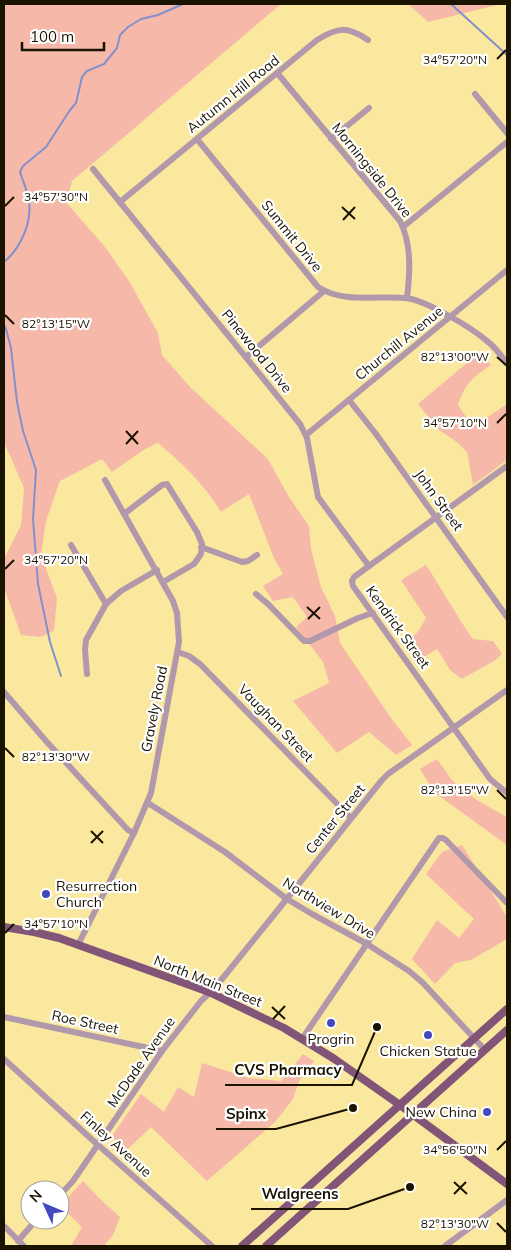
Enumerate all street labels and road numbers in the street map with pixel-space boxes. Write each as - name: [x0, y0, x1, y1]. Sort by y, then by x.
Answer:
- street label: Autumn Hill Road: [183, 51, 283, 137]
- street label: Morningside Drive: [328, 119, 416, 221]
- street label: Summit Drive: [258, 196, 326, 276]
- street label: Churchill Avenue: [351, 302, 447, 384]
- street label: Pinewood Drive: [218, 306, 296, 396]
- street label: John Street: [411, 466, 467, 534]
- street label: Kendrick Street: [362, 582, 434, 672]
- street label: Gravely Road: [137, 664, 171, 754]
- street label: Vaughan Street: [234, 680, 318, 766]
- street label: Center Street: [301, 780, 369, 858]
- street label: Northview Drive: [279, 873, 379, 943]
- street label: North Main Street: [151, 951, 265, 1011]
- street label: Roe Street: [50, 1006, 120, 1038]
- street label: McDade Avenue: [103, 1013, 179, 1111]
- street label: Finley Avenue: [76, 1107, 156, 1181]

